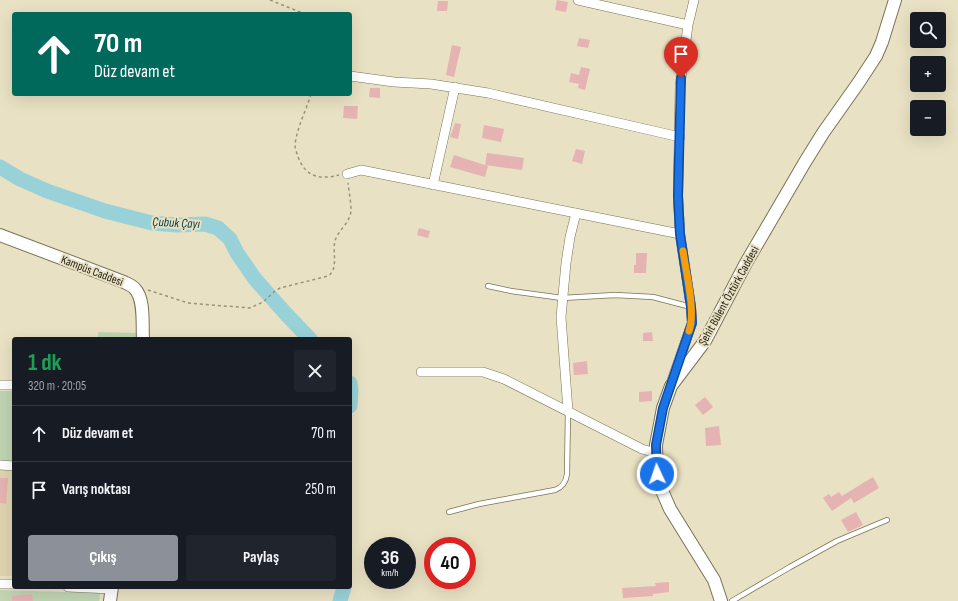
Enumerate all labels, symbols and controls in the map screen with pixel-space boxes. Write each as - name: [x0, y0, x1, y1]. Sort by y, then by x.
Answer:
- map controls: [910, 12, 946, 136]
- button: search: [910, 12, 946, 48]
- text: 70 m: [94, 27, 142, 60]
- icon: ahead: [28, 28, 80, 80]
- pin: [664, 37, 698, 78]
- icon: arrive: [670, 43, 692, 65]
- button: +: [910, 56, 946, 92]
- text: Düz devam et: [94, 61, 175, 82]
- button: −: [910, 100, 946, 136]
- water label: Çubuk Çayı: [152, 214, 201, 232]
- street label: Şehit Bülent Öztürk Caddesi: [695, 244, 763, 348]
- street label: Kampüs Caddesi: [59, 252, 125, 290]
- text: 1 dk: [28, 348, 62, 377]
- button: close: [294, 350, 336, 392]
- text: 320 m · 20:05: [28, 378, 86, 394]
- icon: ahead: [28, 423, 50, 445]
- text: Düz devam et: [62, 424, 133, 443]
- text: 70 m: [311, 424, 336, 443]
- position arrow: [636, 453, 678, 495]
- icon: arrive: [28, 479, 50, 501]
- text: Varış noktası: [62, 480, 130, 499]
- text: 250 m: [305, 480, 336, 499]
- button: Çıkış: [28, 535, 178, 581]
- button: Paylaş: [186, 535, 336, 581]
- speed limit sign: 40: [424, 537, 476, 589]
- text: 36: [381, 546, 399, 570]
- text: km/h: [381, 567, 399, 579]

